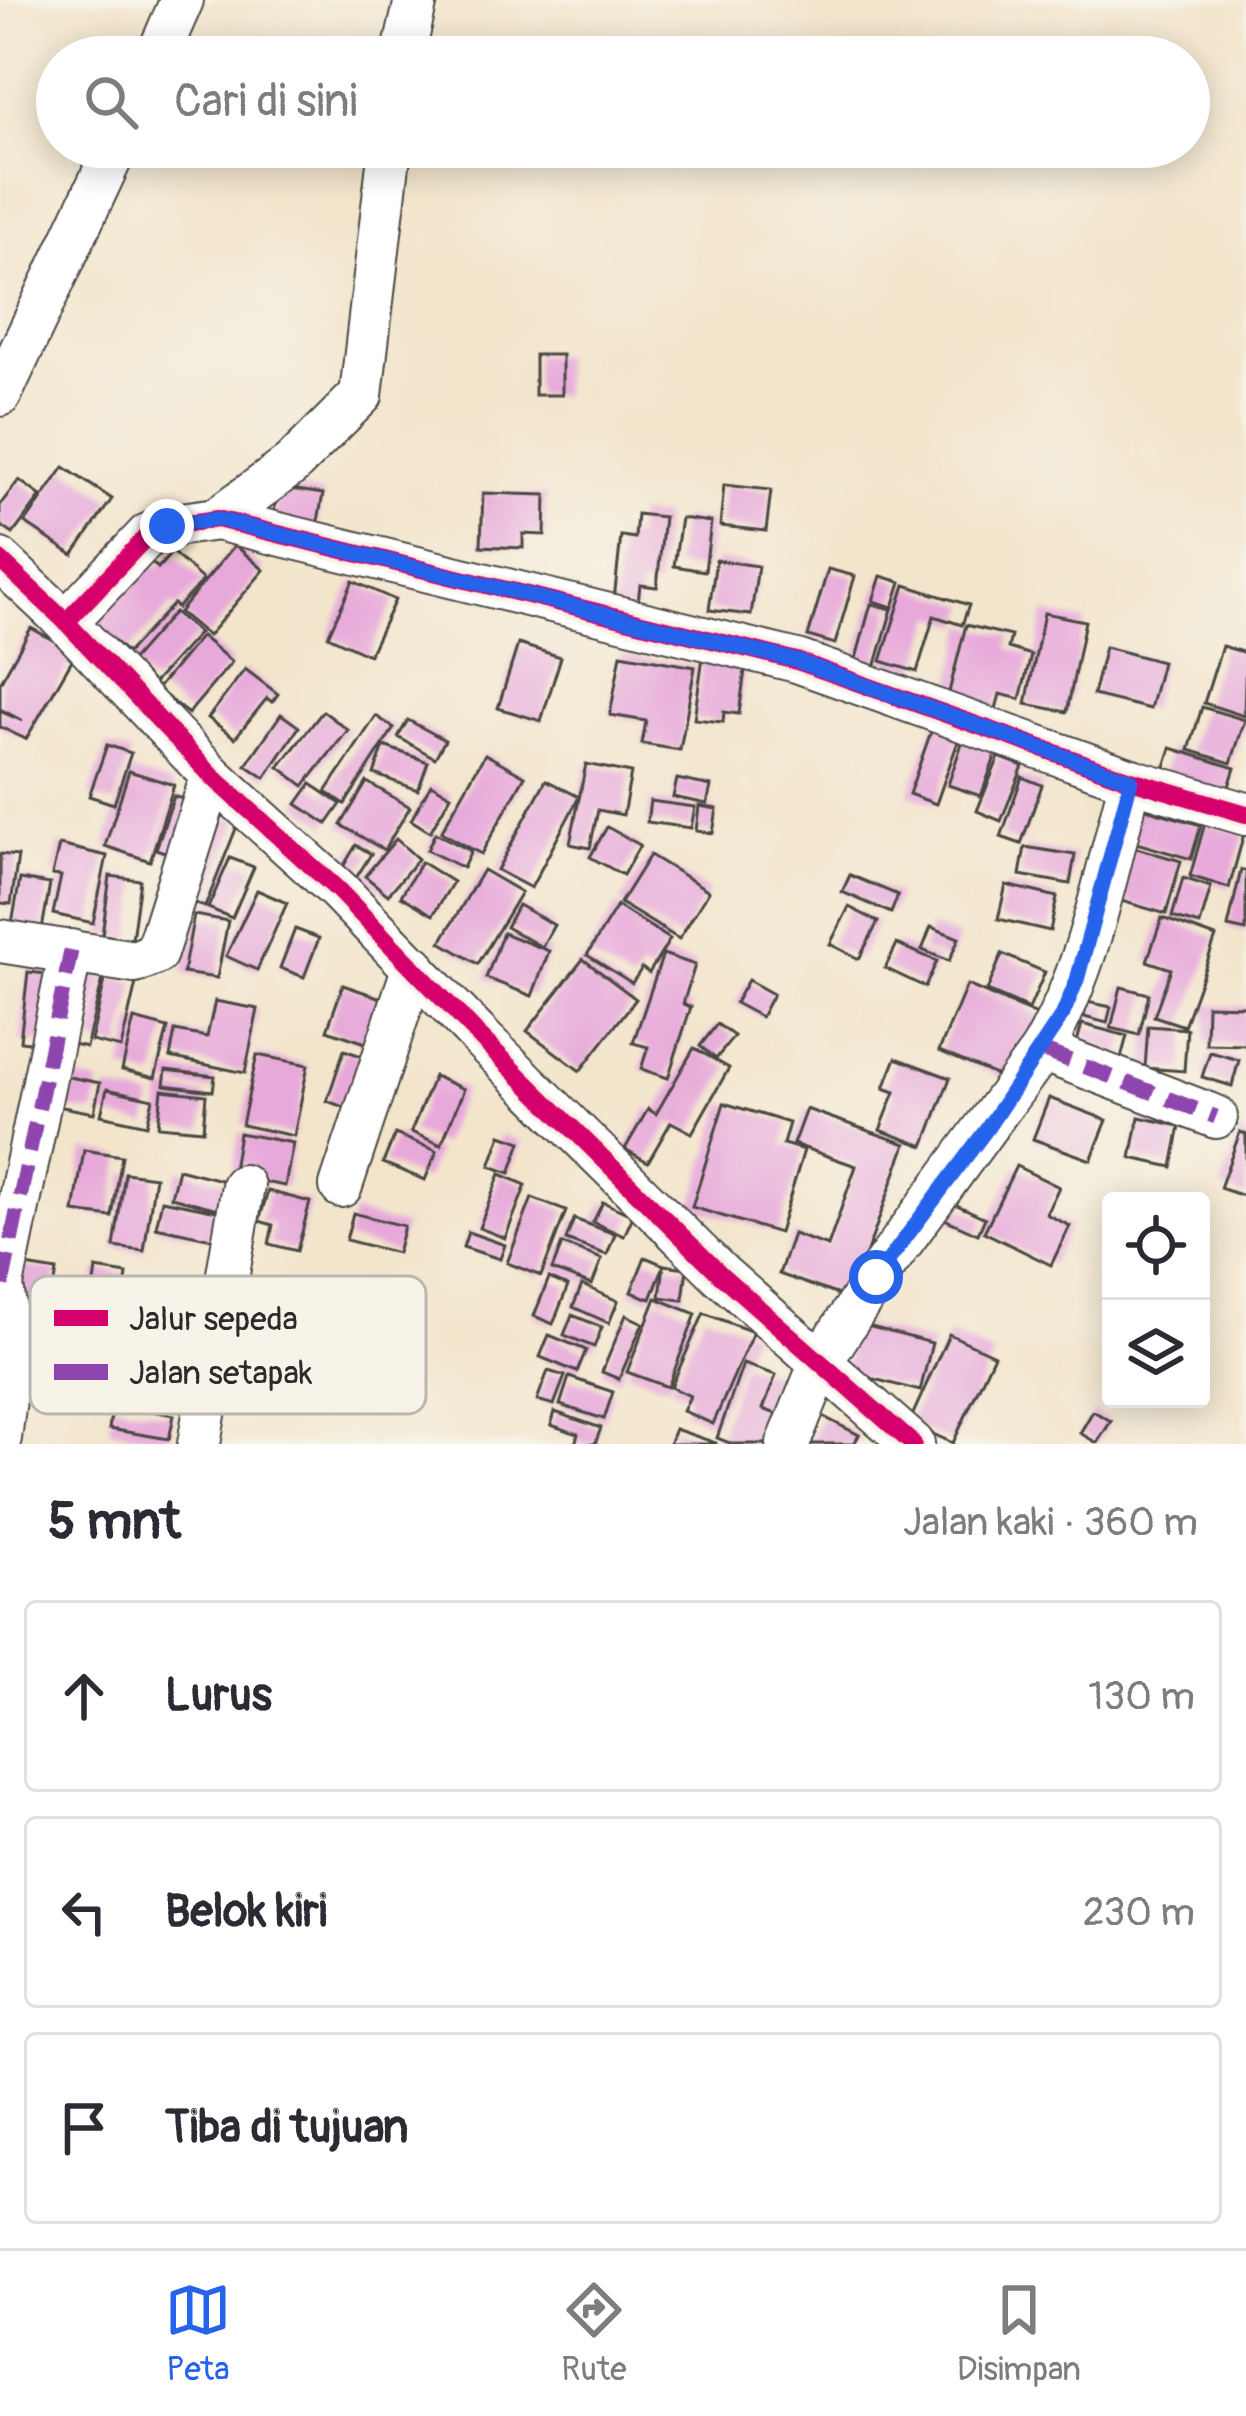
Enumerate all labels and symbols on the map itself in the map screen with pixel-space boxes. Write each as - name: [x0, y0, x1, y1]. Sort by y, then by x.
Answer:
- route end: [140, 499, 194, 553]
- route start: [849, 1250, 903, 1304]
- legend: [30, 1276, 426, 1414]
- text: Jalur sepeda: [129, 1299, 298, 1340]
- text: Jalan setapak: [129, 1353, 313, 1394]

